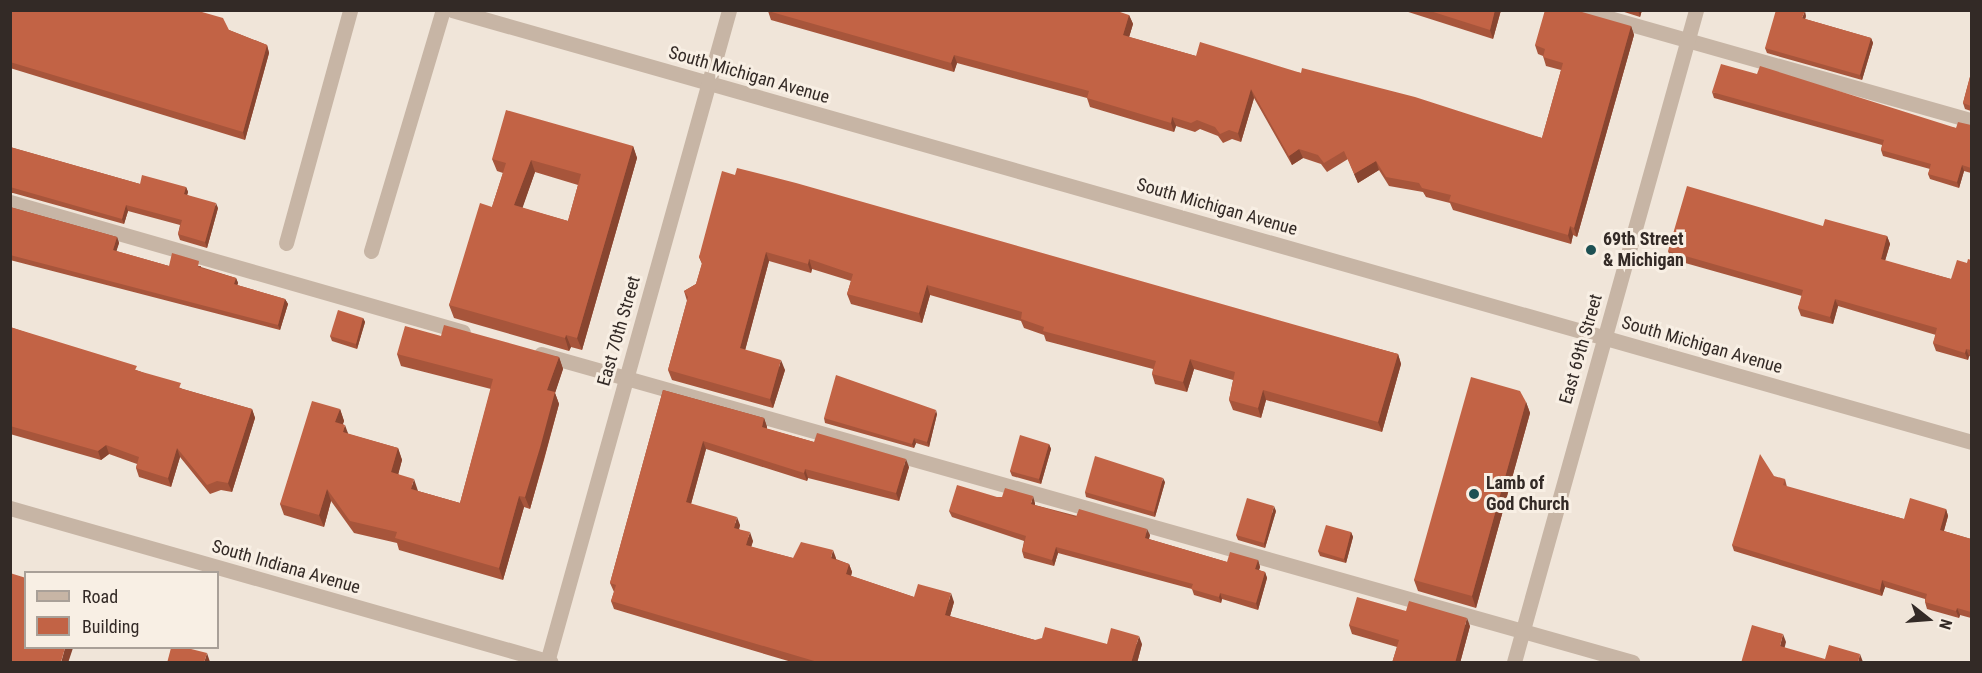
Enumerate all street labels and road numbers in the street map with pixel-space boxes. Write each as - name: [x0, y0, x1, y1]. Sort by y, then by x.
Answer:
- street label: South Michigan Avenue: [666, 42, 832, 108]
- street label: South Michigan Avenue: [1134, 174, 1300, 240]
- street label: East 70th Street: [593, 274, 645, 388]
- street label: East 69th Street: [1555, 292, 1607, 406]
- street label: South Michigan Avenue: [1619, 312, 1785, 378]
- street label: South Indiana Avenue: [209, 535, 363, 599]

